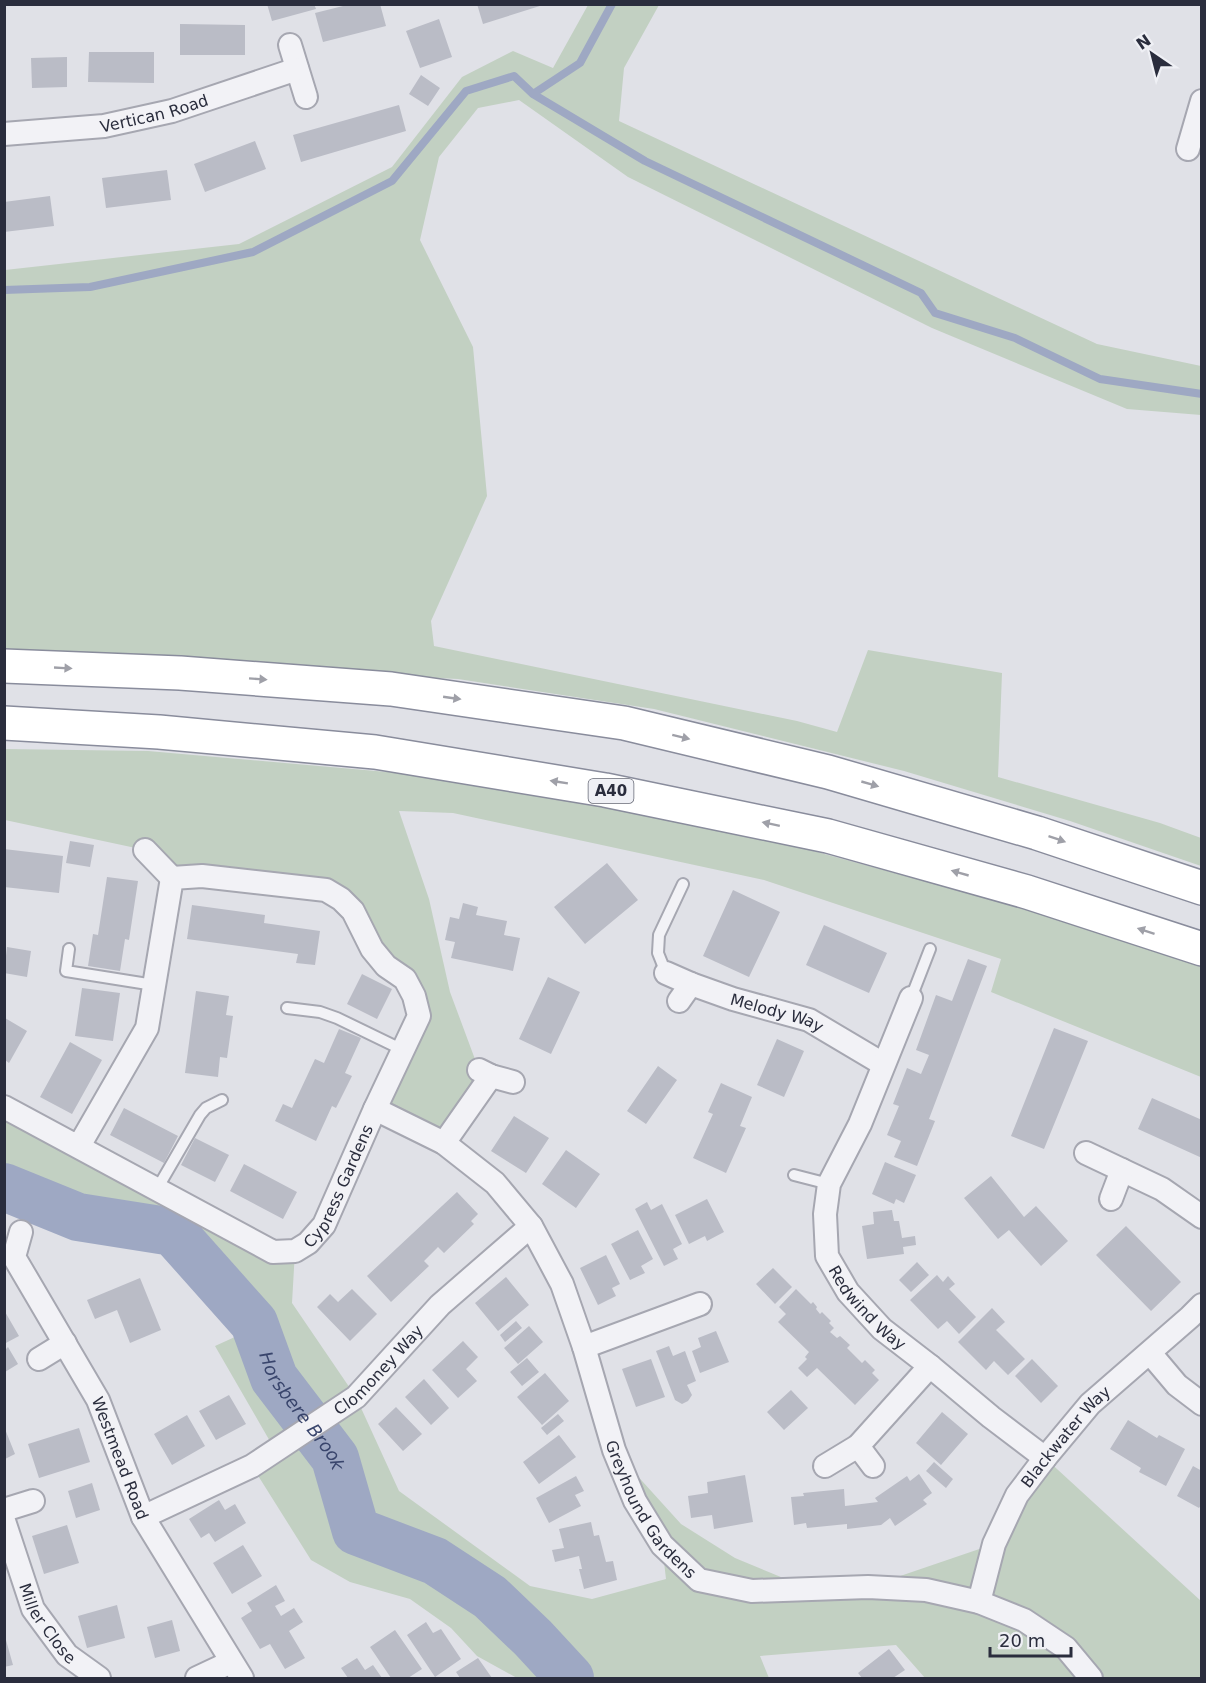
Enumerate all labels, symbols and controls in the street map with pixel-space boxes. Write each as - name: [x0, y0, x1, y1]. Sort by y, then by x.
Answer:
- north arrow: [1122, 24, 1182, 84]
- text: N: [1133, 31, 1155, 54]
- street label: Vertican Road: [98, 91, 211, 137]
- one-way arrow: [53, 663, 72, 672]
- one-way arrow: [248, 674, 267, 684]
- one-way arrow: [442, 693, 461, 702]
- one-way arrow: [672, 732, 690, 742]
- one-way arrow: [550, 778, 569, 787]
- road number: A40: [588, 779, 634, 803]
- one-way arrow: [861, 780, 879, 789]
- one-way arrow: [761, 819, 780, 828]
- one-way arrow: [1048, 835, 1066, 845]
- one-way arrow: [951, 868, 969, 877]
- one-way arrow: [1137, 925, 1155, 935]
- street label: Melody Way: [728, 990, 827, 1037]
- street label: Cypress Gardens: [299, 1122, 377, 1252]
- street label: Redwind Way: [825, 1262, 910, 1354]
- street label: Clomoney Way: [330, 1321, 427, 1419]
- water label: Horsbere Brook: [255, 1348, 349, 1474]
- street label: Blackwater Way: [1017, 1382, 1114, 1492]
- street label: Westmead Road: [88, 1394, 152, 1522]
- street label: Greyhound Gardens: [602, 1438, 700, 1582]
- street label: Miller Close: [15, 1581, 79, 1668]
- scale bar: [990, 1620, 1071, 1658]
- text: 20 m: [999, 1630, 1045, 1651]

